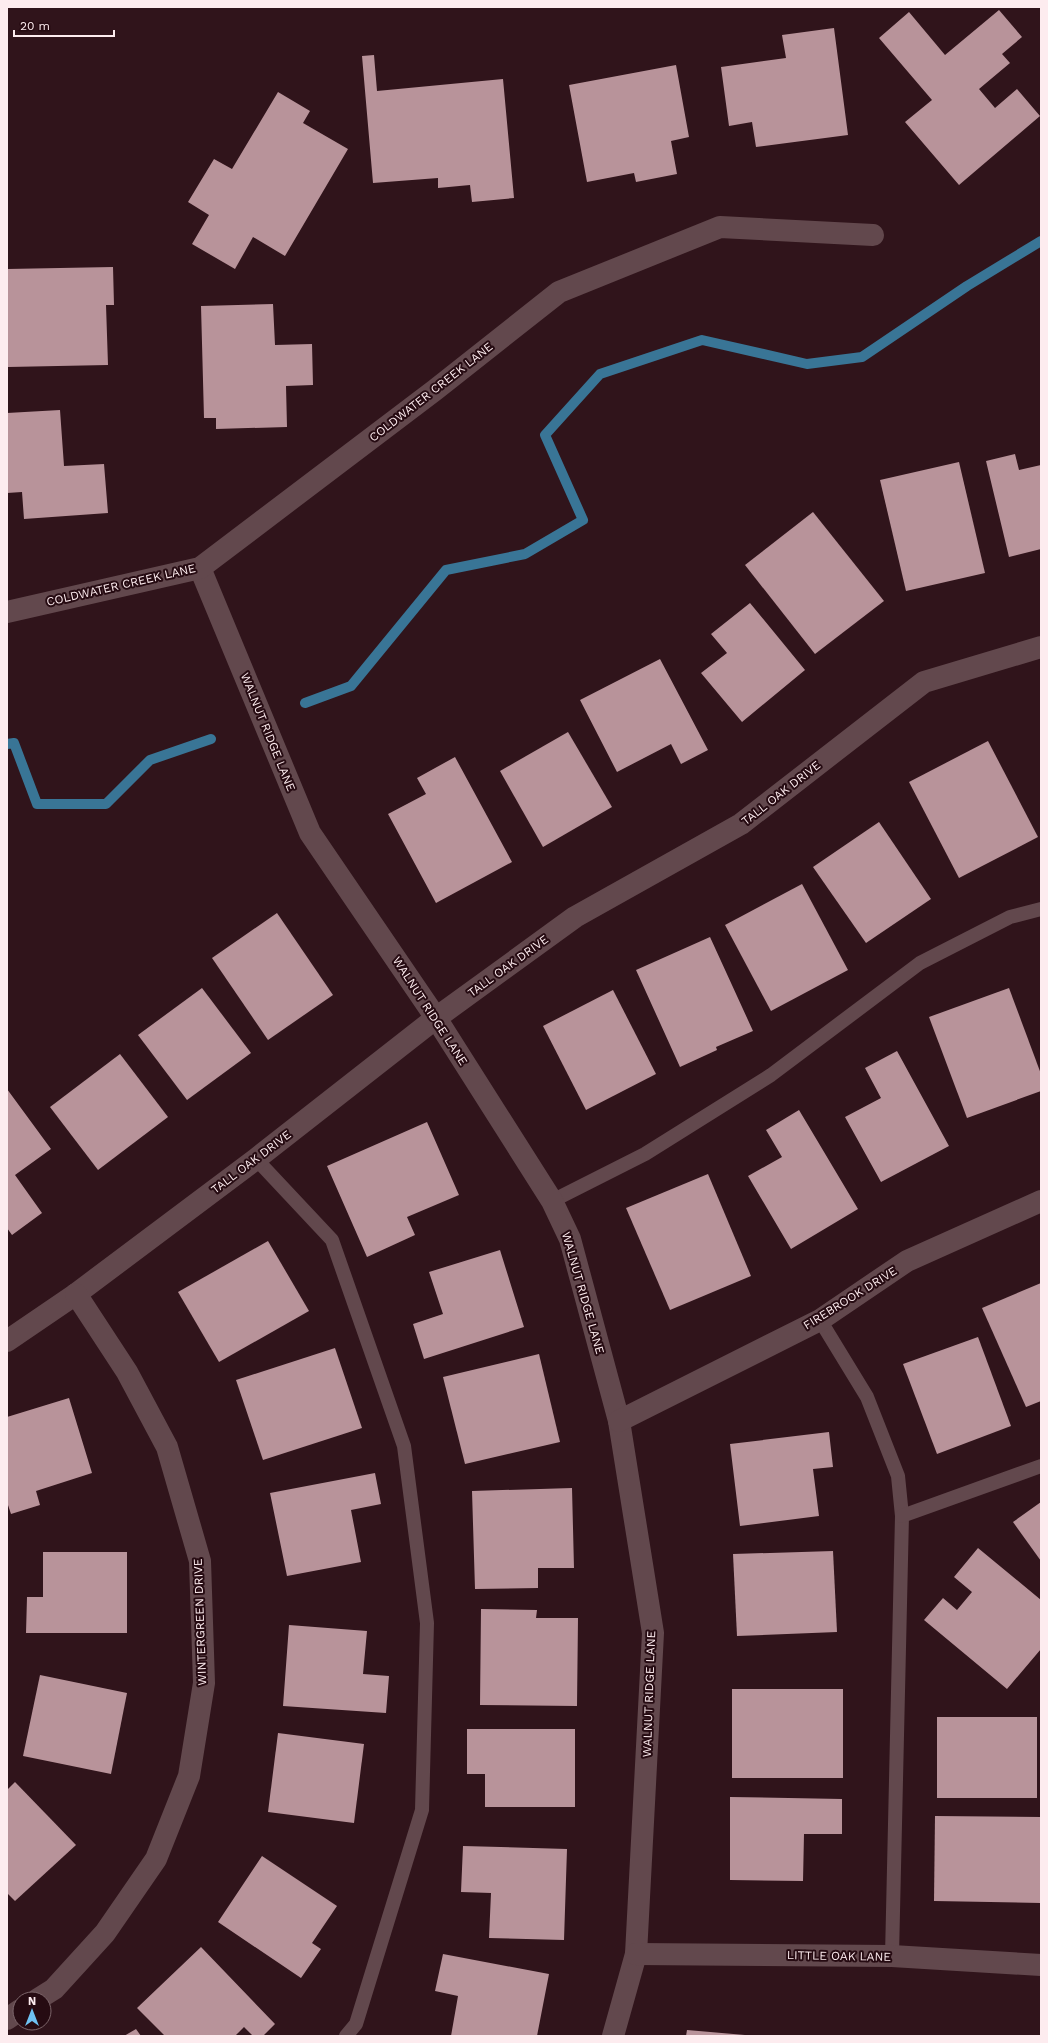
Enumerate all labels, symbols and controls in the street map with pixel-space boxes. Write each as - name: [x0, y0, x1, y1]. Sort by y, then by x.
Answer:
- scale bar: [14, 12, 114, 38]
- text: 20 m: [20, 19, 50, 33]
- street label: COLDWATER CREEK LANE: [367, 339, 496, 445]
- street label: COLDWATER CREEK LANE: [45, 561, 197, 609]
- street label: WALNUT RIDGE LANE: [238, 671, 298, 794]
- street label: TALL OAK DRIVE: [739, 758, 824, 828]
- street label: TALL OAK DRIVE: [465, 932, 551, 1000]
- street label: WALNUT RIDGE LANE: [390, 954, 471, 1068]
- street label: TALL OAK DRIVE: [208, 1127, 294, 1197]
- street label: WALNUT RIDGE LANE: [559, 1230, 607, 1356]
- street label: FIREBROOK DRIVE: [801, 1263, 900, 1332]
- street label: WINTERGREEN DRIVE: [191, 1558, 209, 1686]
- street label: WALNUT RIDGE LANE: [640, 1630, 658, 1758]
- street label: LITTLE OAK LANE: [787, 1948, 892, 1964]
- north arrow: [12, 1991, 52, 2031]
- text: N: [28, 1995, 36, 2008]

